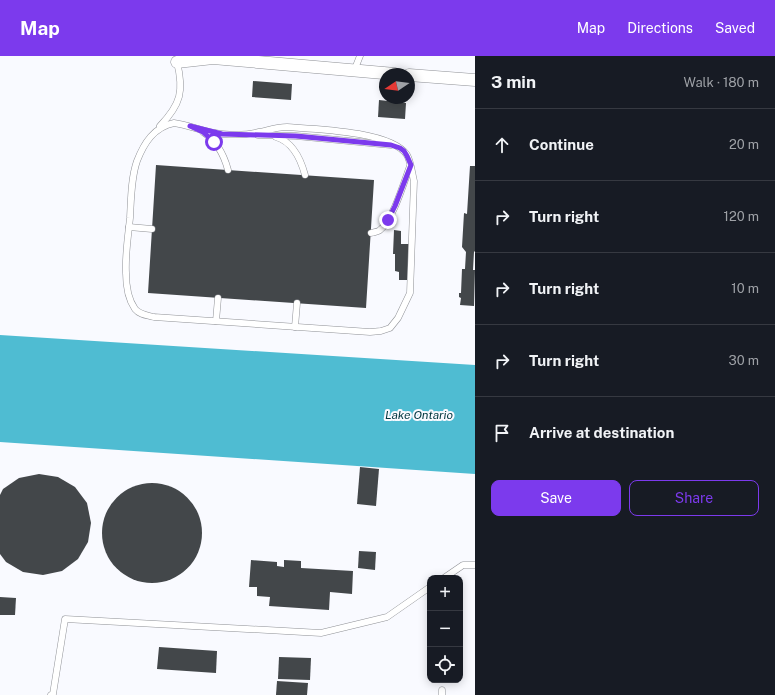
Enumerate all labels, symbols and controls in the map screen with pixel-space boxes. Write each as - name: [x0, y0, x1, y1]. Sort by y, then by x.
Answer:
- text: Map: [20, 17, 60, 39]
- text: Map: [577, 20, 605, 36]
- text: Directions: [627, 20, 693, 36]
- text: Saved: [715, 20, 755, 36]
- north arrow: [379, 68, 415, 104]
- text: 3 min: [491, 72, 536, 92]
- text: Walk · 180 m: [684, 75, 759, 90]
- route start: [205, 133, 223, 151]
- icon: ahead: [491, 134, 513, 156]
- text: Continue: [529, 136, 594, 153]
- text: 20 m: [729, 137, 759, 152]
- icon: right: [491, 206, 513, 228]
- text: Turn right: [529, 208, 599, 225]
- text: 120 m: [724, 209, 759, 224]
- route end: [379, 211, 397, 229]
- icon: right: [491, 278, 513, 300]
- text: Turn right: [529, 280, 599, 297]
- text: 10 m: [731, 281, 759, 296]
- icon: right: [491, 350, 513, 372]
- text: Turn right: [529, 352, 599, 369]
- text: 30 m: [729, 353, 759, 368]
- water label: Lake Ontario: [385, 408, 454, 422]
- icon: arrive: [491, 422, 513, 444]
- text: Arrive at destination: [529, 424, 674, 441]
- button: Save: [491, 480, 621, 516]
- button: Share: [629, 480, 759, 516]
- map controls: [427, 575, 463, 683]
- button: +: [427, 575, 463, 611]
- button: −: [427, 611, 463, 647]
- button: locate: [427, 647, 463, 683]

